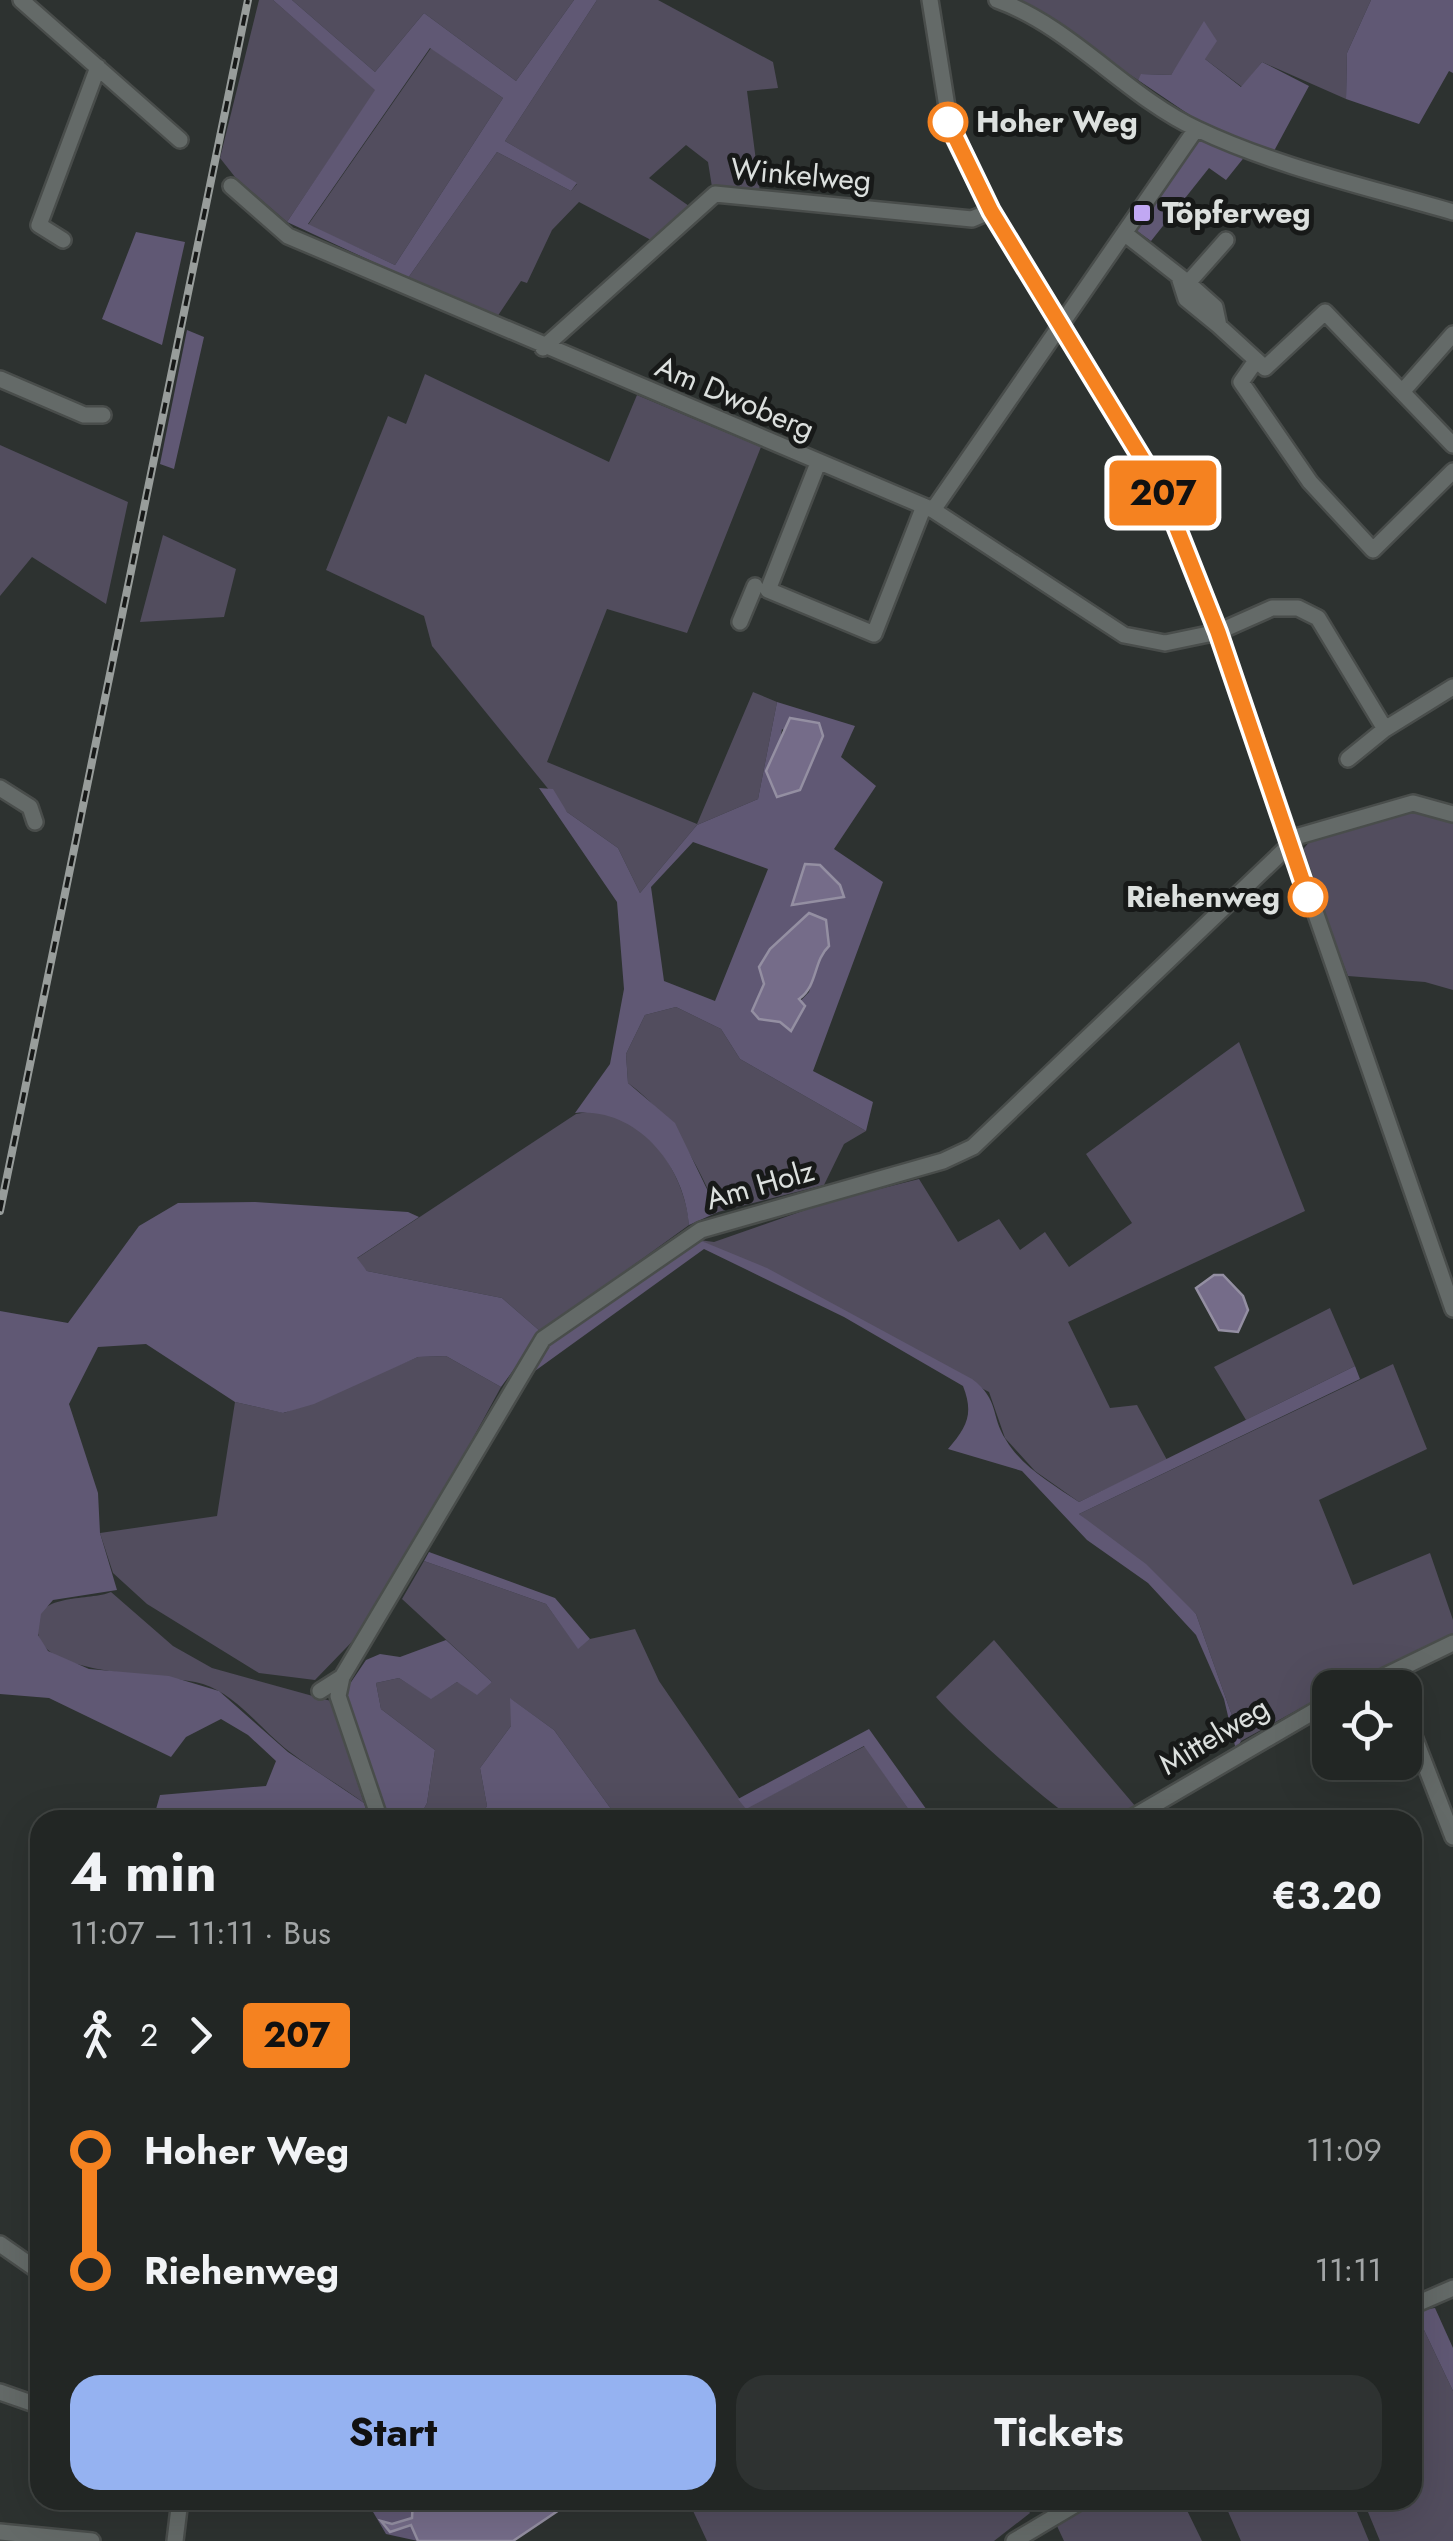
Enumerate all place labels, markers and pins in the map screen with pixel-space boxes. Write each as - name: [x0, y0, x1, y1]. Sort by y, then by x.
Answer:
- place label: Hoher Weg: [976, 100, 1138, 143]
- marker: Hoher Weg: [929, 103, 967, 141]
- place label: Töpferweg: [1162, 191, 1311, 234]
- marker: Töpferweg: [1131, 202, 1153, 224]
- place label: Riehenweg: [1126, 875, 1280, 918]
- marker: Riehenweg: [1289, 878, 1327, 916]

